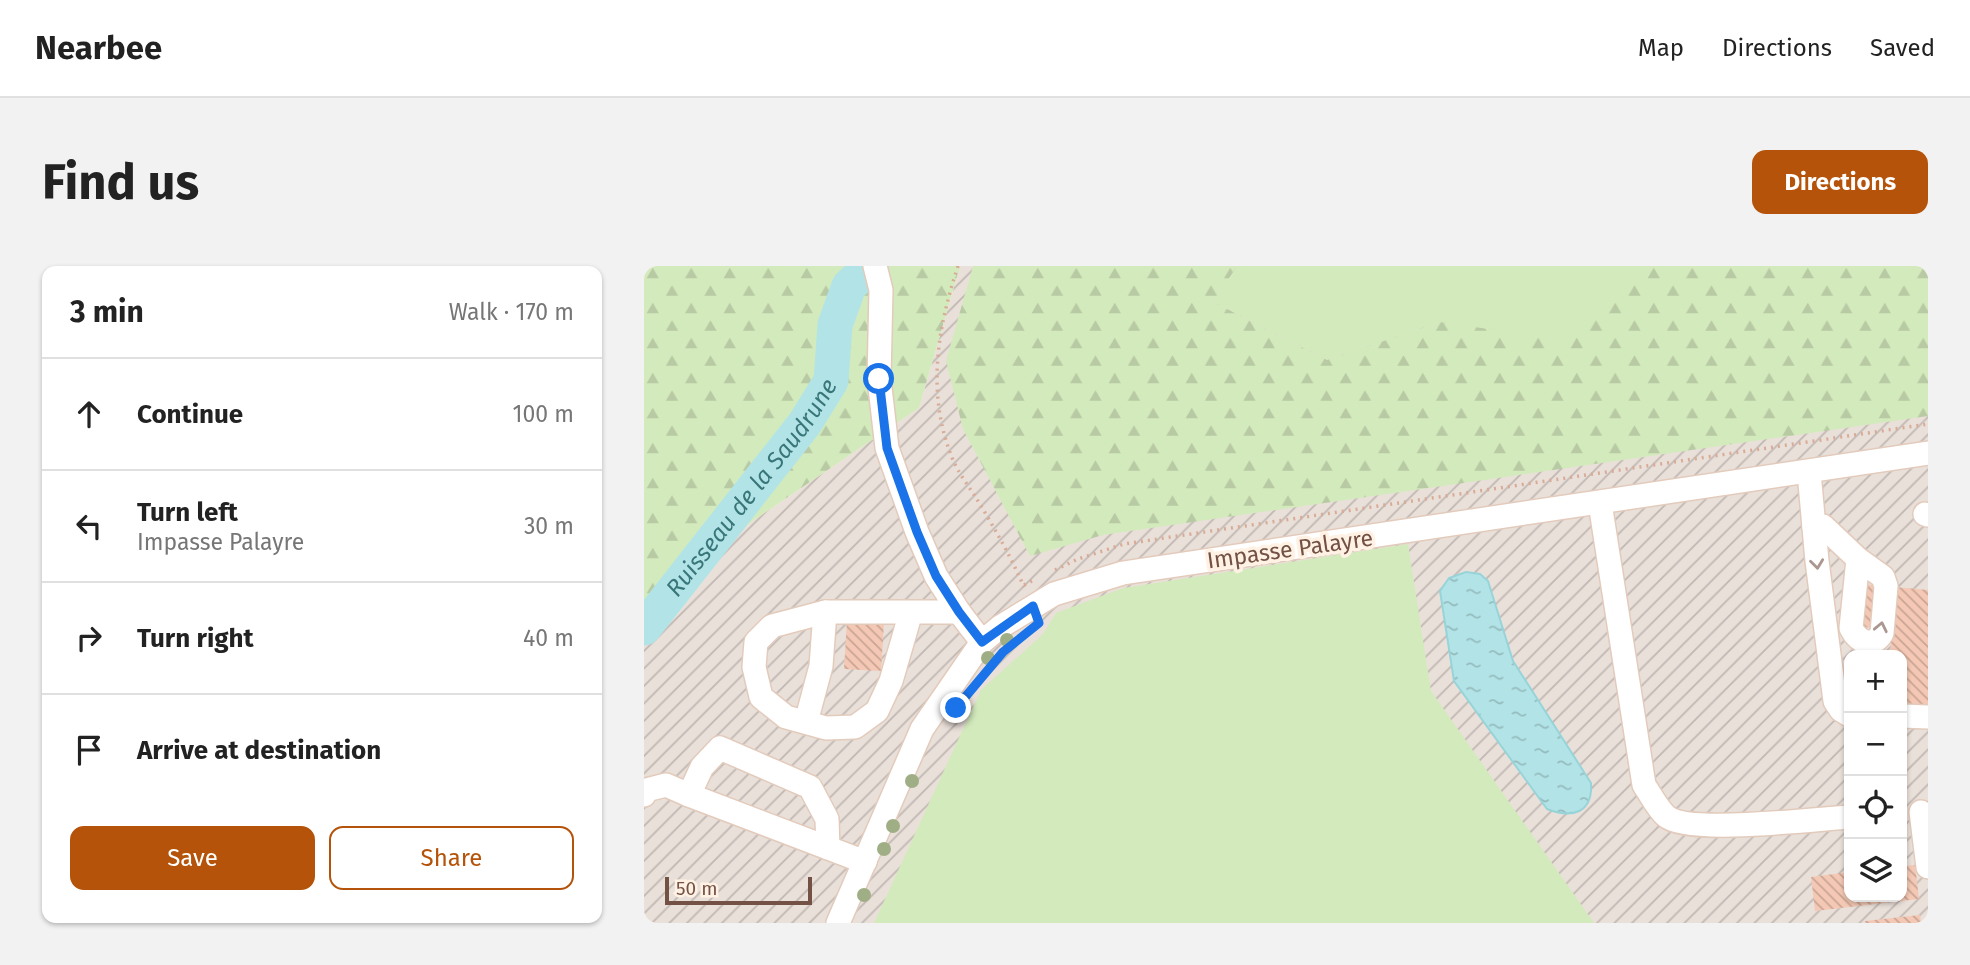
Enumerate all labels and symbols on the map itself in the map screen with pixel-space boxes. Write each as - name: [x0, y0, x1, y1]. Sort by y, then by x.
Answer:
- route start: [863, 363, 894, 394]
- water label: Ruisseau de la Saudrune: [660, 374, 843, 602]
- street label: Impasse Palayre: [1205, 523, 1375, 575]
- one-way arrow: [1810, 558, 1825, 570]
- one-way arrow: [1873, 621, 1888, 633]
- route end: [940, 692, 971, 723]
- scale bar: [665, 874, 812, 906]

